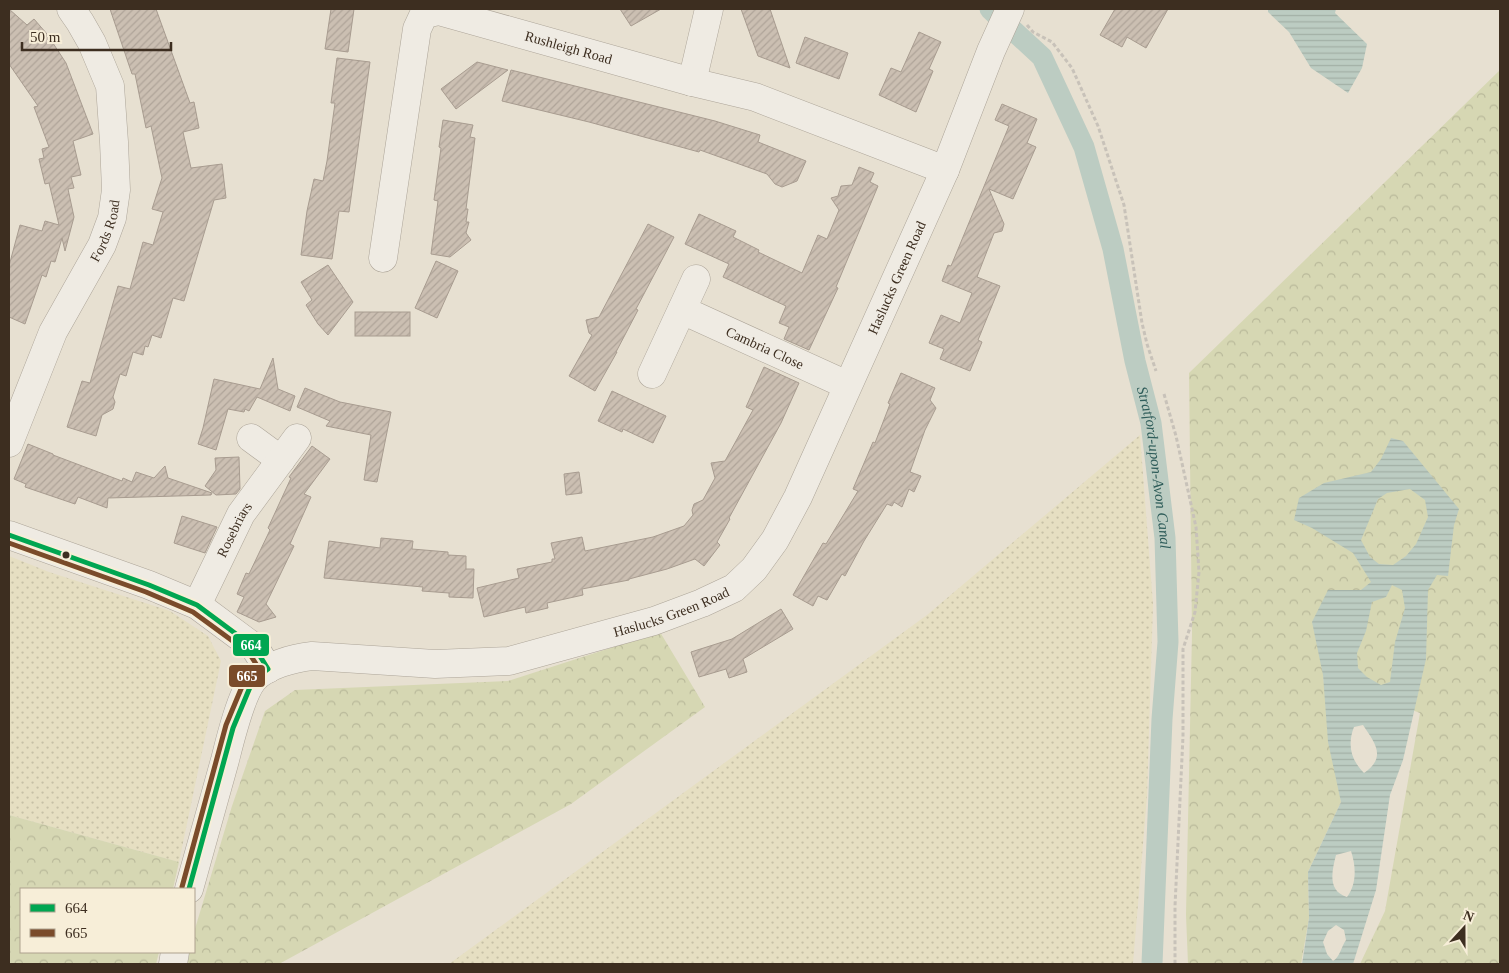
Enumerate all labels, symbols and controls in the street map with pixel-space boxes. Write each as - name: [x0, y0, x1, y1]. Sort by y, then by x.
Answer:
- scale bar: [22, 20, 171, 52]
- street label: Rushleigh Road: [523, 28, 614, 67]
- text: 50 m: [30, 29, 61, 45]
- street label: Fords Road: [87, 199, 122, 264]
- street label: Haslucks Green Road: [865, 219, 928, 336]
- street label: Cambria Close: [724, 324, 806, 372]
- water label: Stratford-upon-Avon Canal: [1134, 385, 1173, 549]
- street label: Rosebriars: [214, 499, 255, 560]
- unlabelled marker: [61, 550, 71, 560]
- street label: Haslucks Green Road: [612, 584, 732, 639]
- line badge: 664: [232, 633, 270, 657]
- text: 664: [241, 638, 262, 653]
- line badge: 665: [228, 664, 266, 688]
- text: 665: [237, 669, 258, 684]
- legend: [20, 888, 195, 953]
- text: 664: [65, 900, 88, 916]
- north arrow: [1439, 903, 1489, 953]
- text: N: [1461, 908, 1476, 925]
- text: 665: [65, 925, 88, 941]

